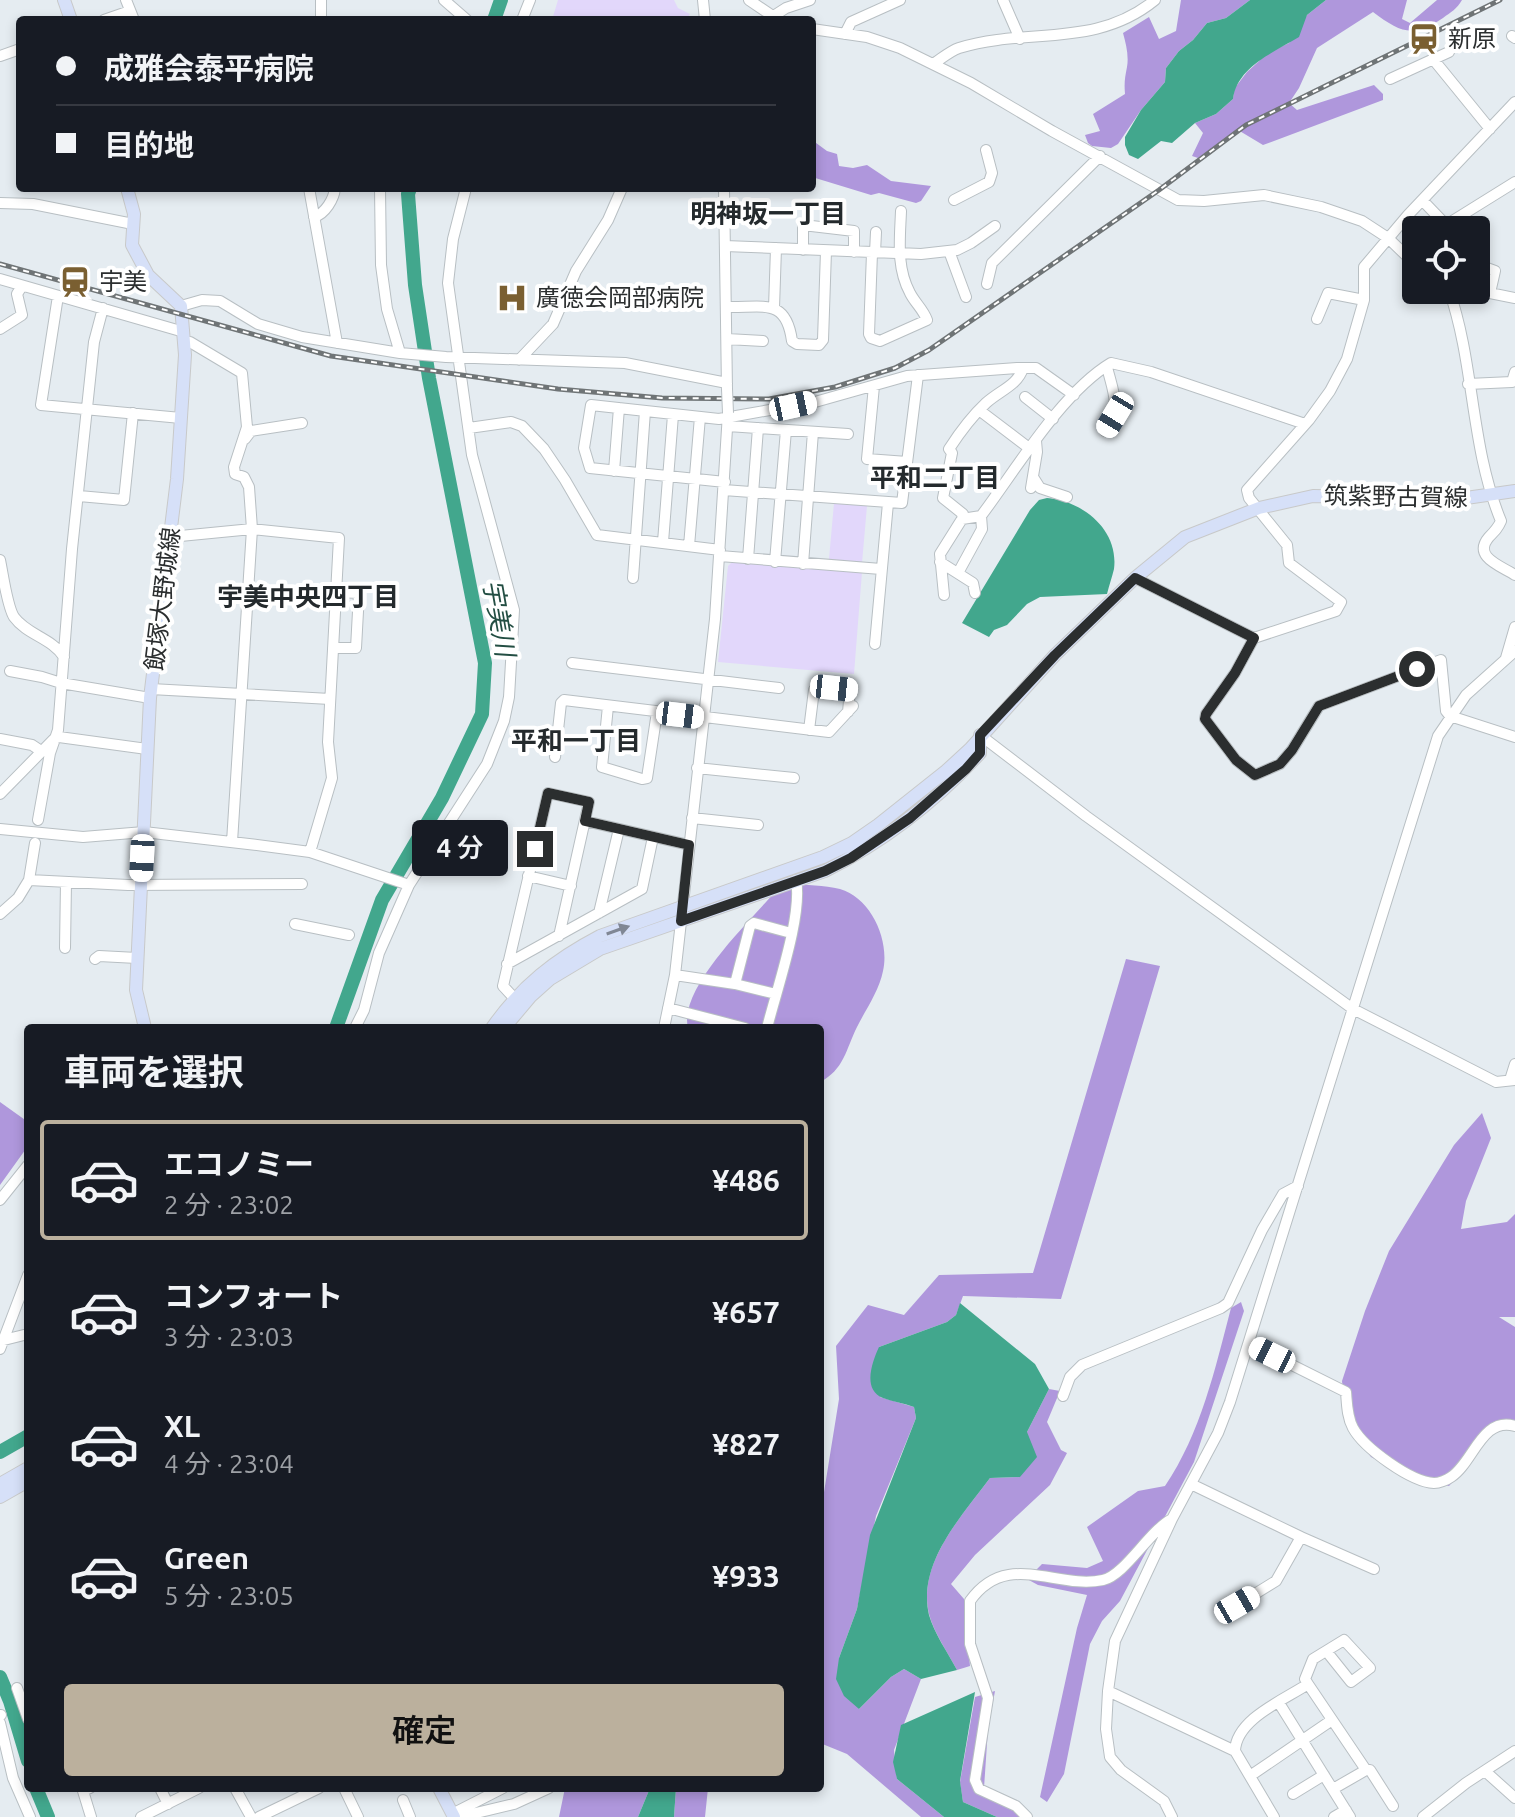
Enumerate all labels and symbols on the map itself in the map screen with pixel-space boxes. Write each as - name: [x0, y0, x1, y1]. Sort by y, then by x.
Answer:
- station icon: 新原: [1407, 22, 1441, 56]
- place label: 新原: [1448, 25, 1496, 52]
- district label: 明神坂一丁目: [690, 199, 846, 228]
- station icon: 宇美: [58, 265, 92, 299]
- place label: 宇美: [99, 268, 147, 295]
- hospital icon: 廣徳会岡部病院: [495, 281, 529, 315]
- place label: 廣徳会岡部病院: [536, 284, 704, 311]
- car: [1092, 388, 1138, 442]
- car: [767, 389, 819, 423]
- district label: 平和二丁目: [870, 463, 1000, 492]
- street label: 筑紫野古賀線: [1324, 482, 1468, 511]
- street label: 飯塚大野城線: [140, 526, 185, 672]
- water label: 宇美川: [478, 577, 521, 662]
- district label: 宇美中央四丁目: [217, 582, 399, 611]
- route start: [1399, 651, 1435, 687]
- car: [809, 674, 859, 702]
- car: [655, 700, 705, 730]
- district label: 平和一丁目: [511, 726, 641, 755]
- callout: 4 分: [411, 821, 507, 877]
- route end: [517, 831, 553, 867]
- car: [129, 833, 155, 883]
- one-way arrow: [606, 924, 630, 936]
- car: [1245, 1334, 1299, 1376]
- car: [1210, 1583, 1264, 1627]

